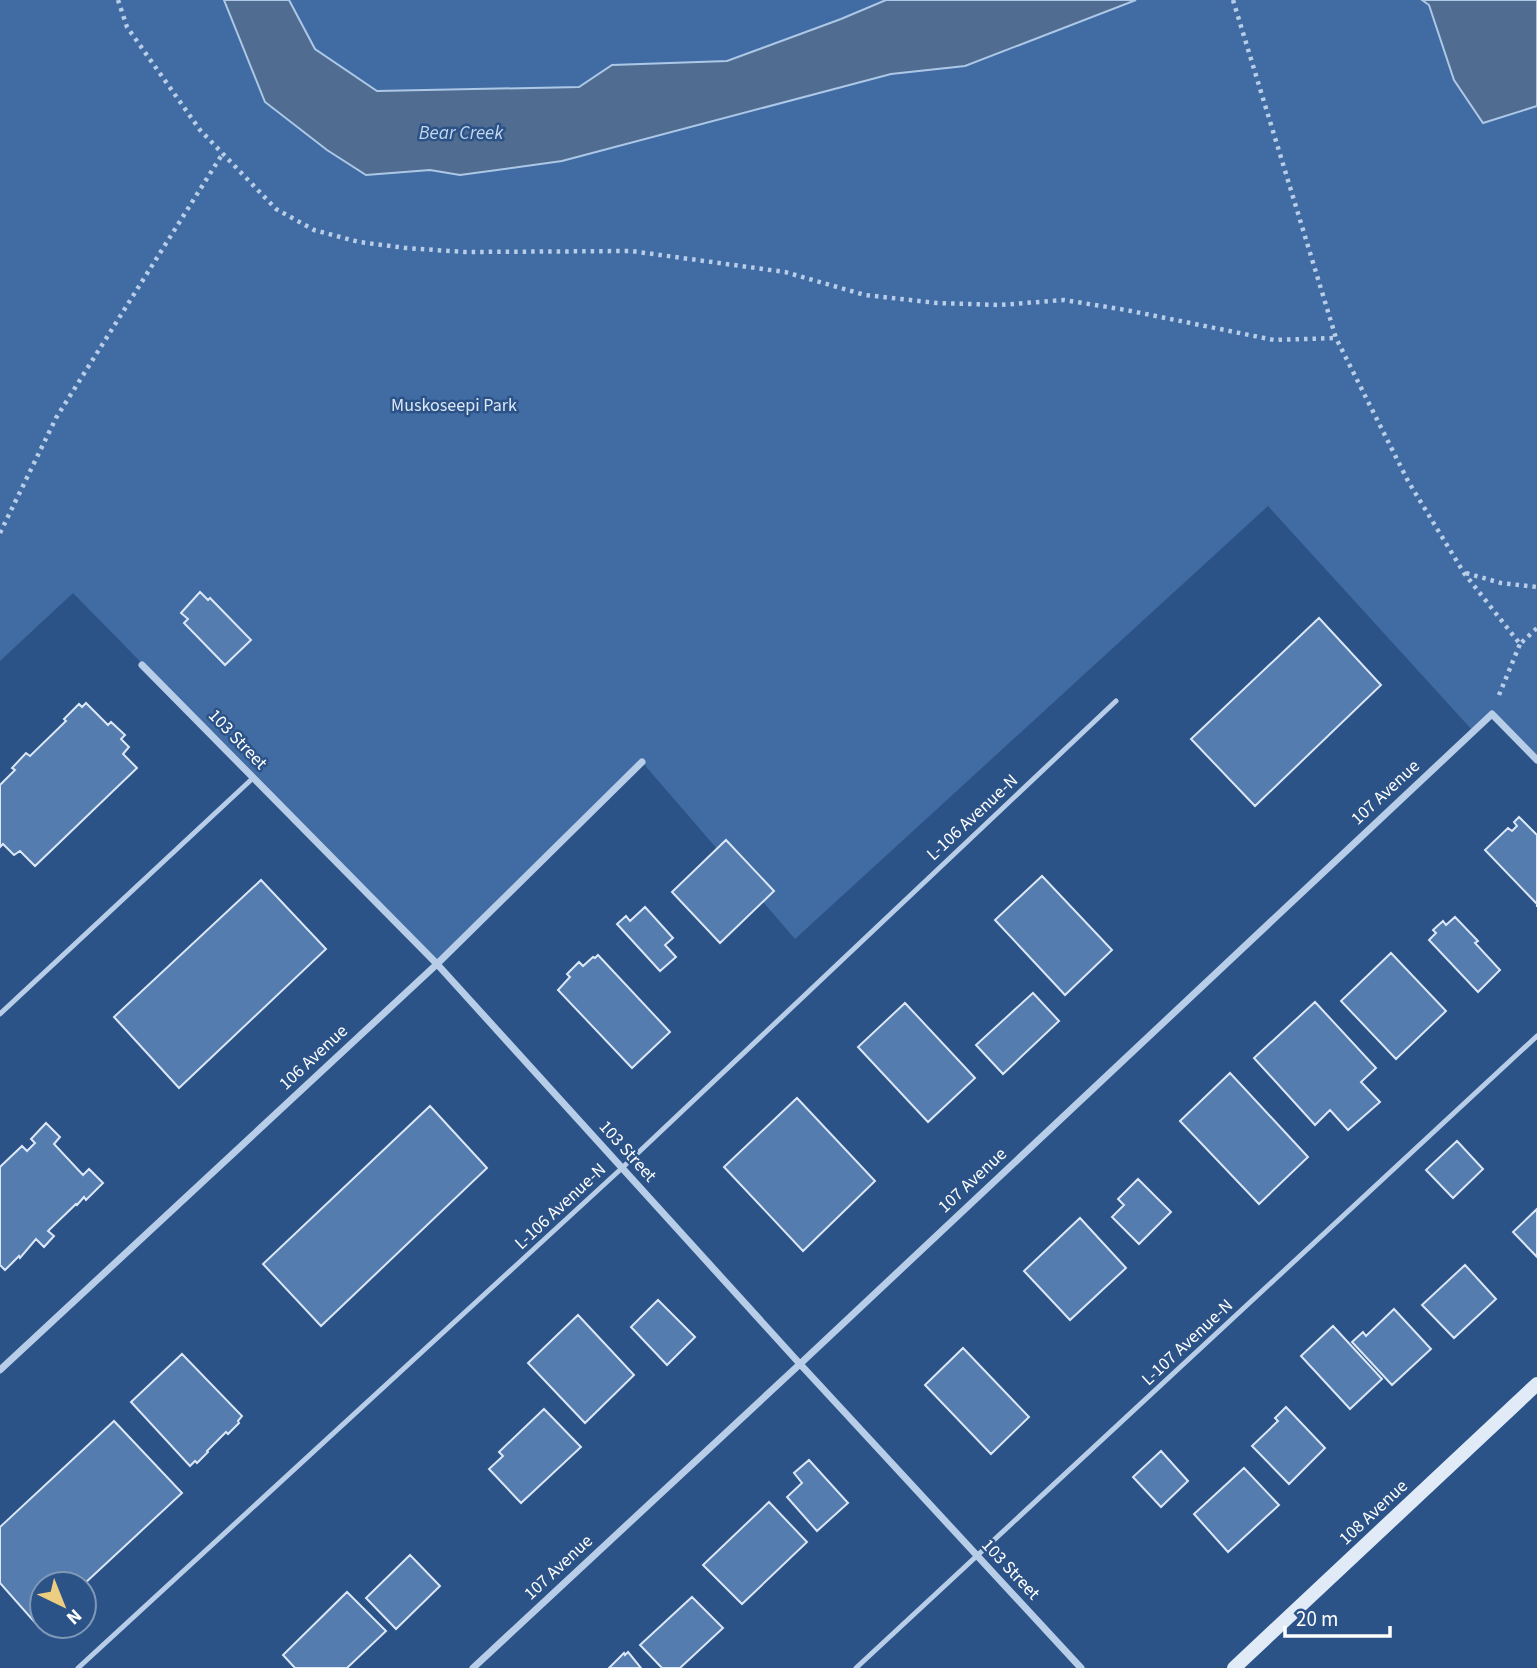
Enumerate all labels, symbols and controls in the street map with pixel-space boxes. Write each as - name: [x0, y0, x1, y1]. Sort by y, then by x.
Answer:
- water label: Bear Creek: [419, 120, 504, 147]
- park label: Muskoseepi Park: [391, 393, 517, 418]
- street label: 103 Street: [202, 703, 273, 775]
- street label: 107 Avenue: [1345, 754, 1425, 831]
- street label: L-106 Avenue-N: [921, 768, 1024, 866]
- street label: 106 Avenue: [273, 1019, 353, 1096]
- street label: 103 Street: [593, 1115, 662, 1188]
- street label: 107 Avenue: [932, 1142, 1012, 1219]
- street label: L-106 Avenue-N: [509, 1157, 612, 1255]
- street label: L-107 Avenue-N: [1136, 1293, 1239, 1391]
- street label: 108 Avenue: [1333, 1474, 1413, 1551]
- street label: 107 Avenue: [518, 1529, 598, 1606]
- street label: 103 Street: [976, 1533, 1046, 1605]
- north arrow: [28, 1570, 98, 1640]
- scale bar: [1285, 1594, 1390, 1638]
- text: N: [60, 1602, 87, 1631]
- text: 20 m: [1296, 1604, 1338, 1634]

